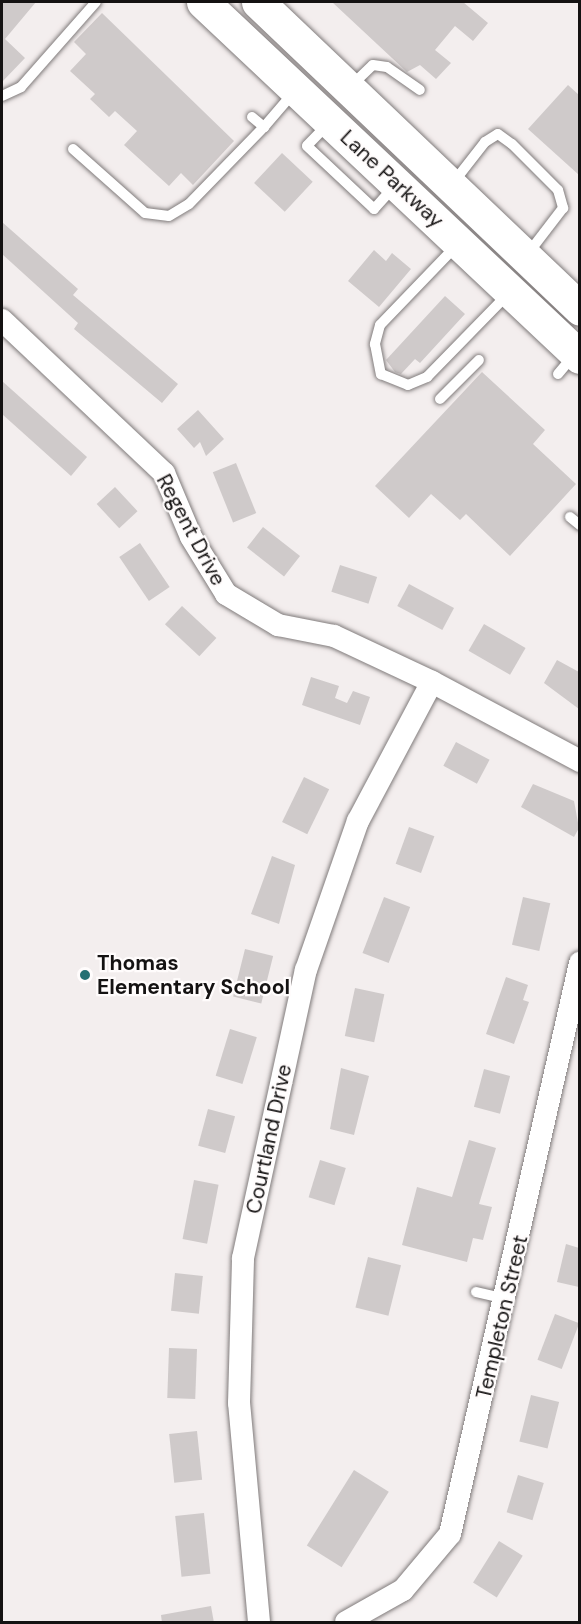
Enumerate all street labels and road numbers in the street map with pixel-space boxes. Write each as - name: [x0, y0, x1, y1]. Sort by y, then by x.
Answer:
- street label: Lane Parkway: [335, 125, 449, 233]
- street label: Regent Drive: [151, 470, 231, 590]
- street label: Courtland Drive: [241, 1062, 297, 1216]
- street label: Templeton Street: [471, 1233, 533, 1401]

